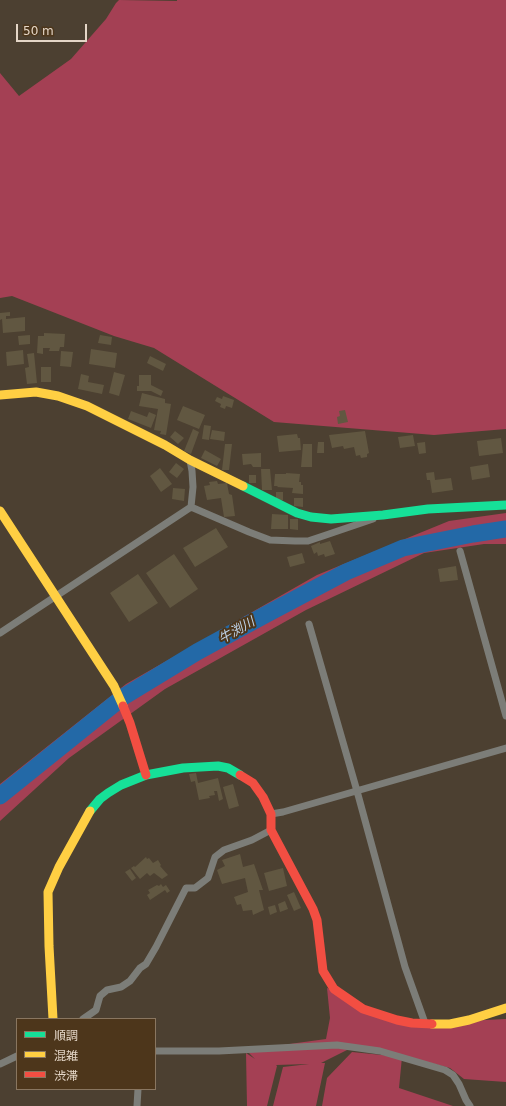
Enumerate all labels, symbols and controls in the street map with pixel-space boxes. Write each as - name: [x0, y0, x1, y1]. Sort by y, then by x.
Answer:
- scale bar: [18, 16, 89, 42]
- text: 50 m: [23, 24, 54, 38]
- water label: 牛渕川: [216, 614, 258, 648]
- legend: [16, 1018, 156, 1090]
- text: 順調: [54, 1029, 78, 1043]
- text: 混雑: [54, 1049, 78, 1063]
- text: 渋滞: [54, 1069, 78, 1083]

